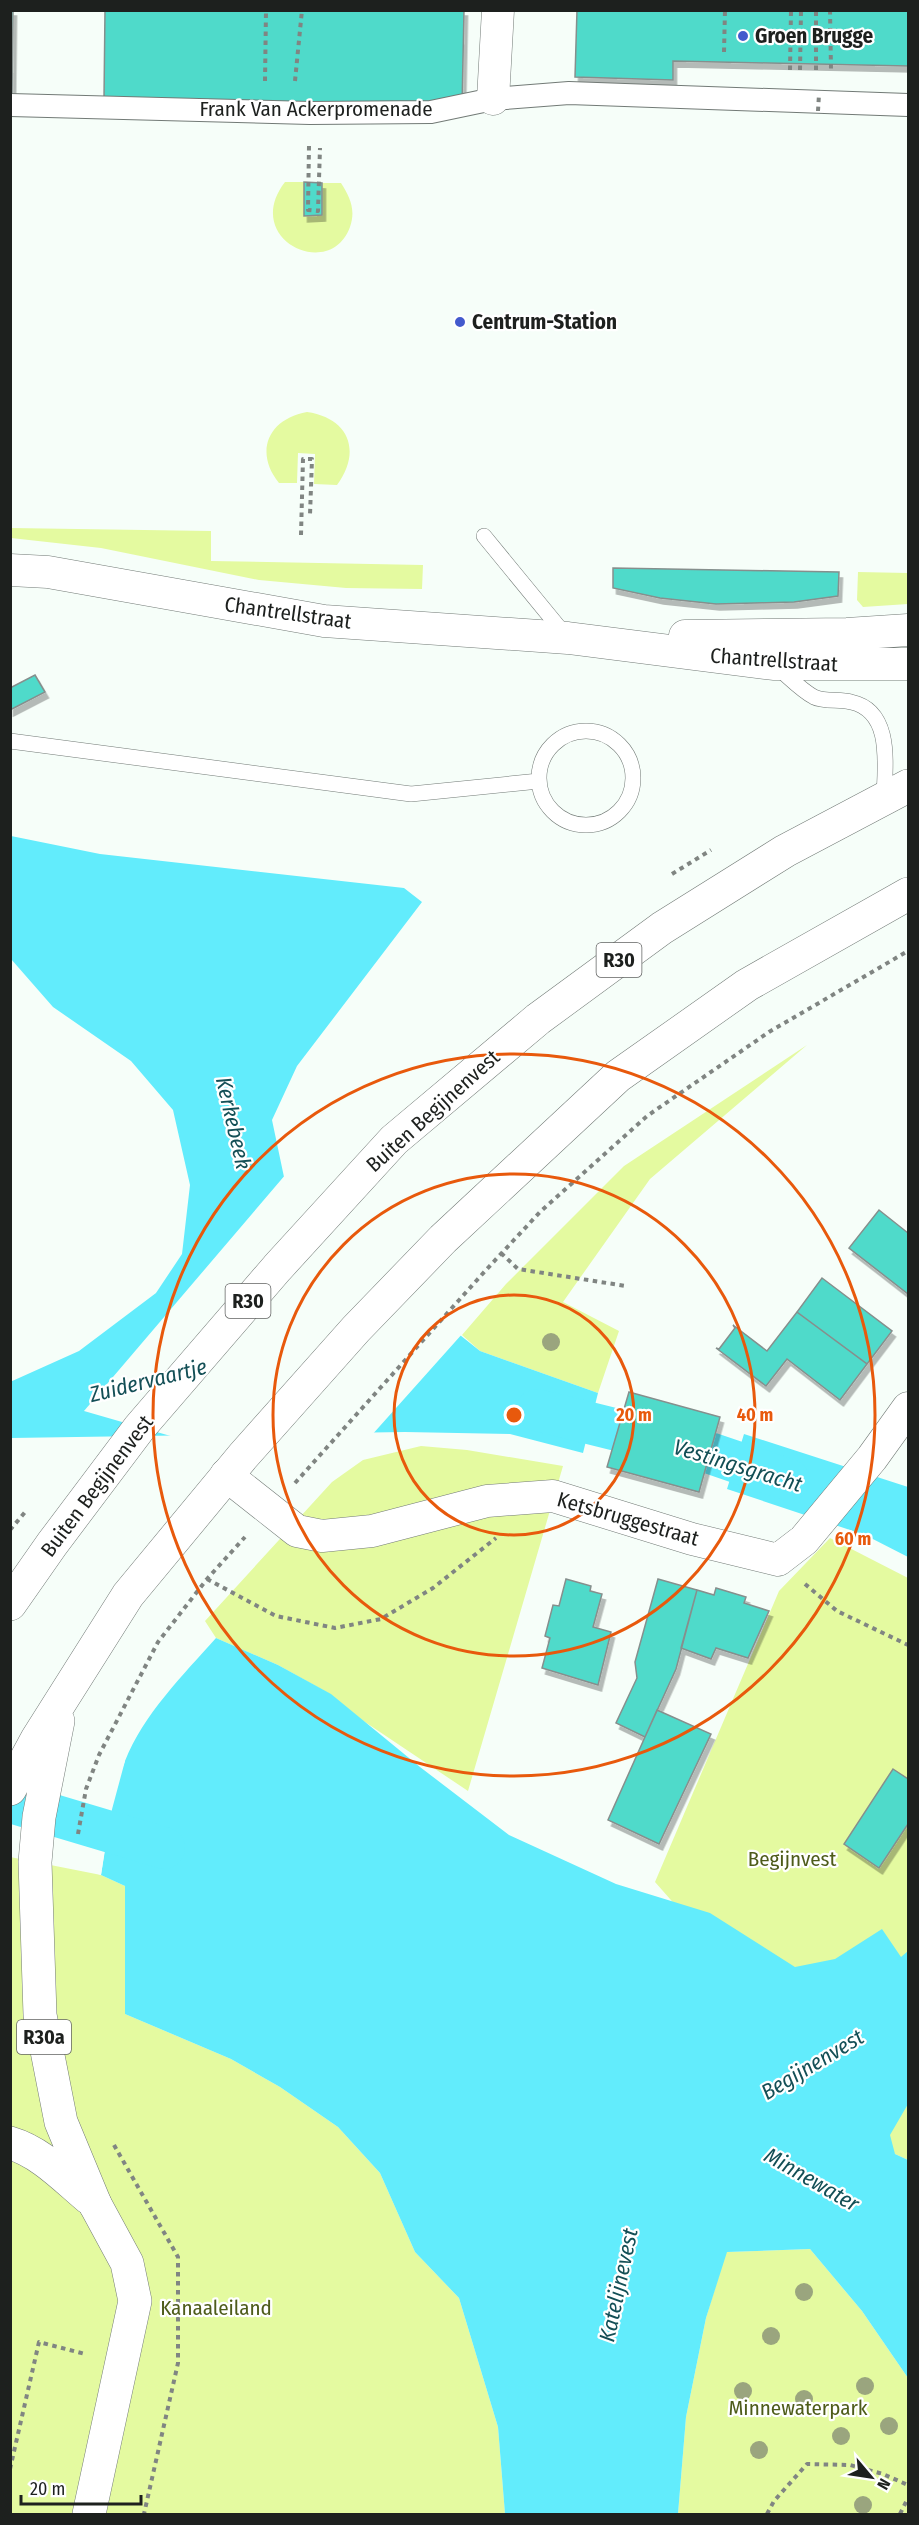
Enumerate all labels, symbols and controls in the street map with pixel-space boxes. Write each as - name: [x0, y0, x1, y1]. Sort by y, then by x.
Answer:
- place label: Groen Brugge: [755, 23, 873, 49]
- marker: Groen Brugge: [736, 29, 750, 43]
- street label: Frank Van Ackerpromenade: [199, 96, 433, 122]
- place label: Centrum-Station: [472, 309, 617, 335]
- marker: Centrum-Station: [453, 315, 467, 329]
- street label: Chantrellstraat: [223, 591, 353, 635]
- street label: Chantrellstraat: [709, 643, 839, 677]
- road number: R30: [596, 943, 642, 977]
- street label: Buiten Begijnenvest: [361, 1044, 505, 1178]
- water label: Kerkebeek: [210, 1074, 257, 1172]
- road number: R30: [226, 1284, 270, 1318]
- water label: Zuidervaartje: [86, 1353, 209, 1408]
- text: 20 m: [615, 1404, 652, 1426]
- text: 40 m: [737, 1404, 773, 1426]
- centre of rings: [504, 1405, 524, 1425]
- street label: Buiten Begijnenvest: [35, 1410, 159, 1562]
- water label: Vestingsgracht: [670, 1433, 806, 1498]
- street label: Ketsbruggestraat: [554, 1486, 702, 1552]
- text: 60 m: [835, 1528, 871, 1550]
- park label: Begijnvest: [748, 1846, 836, 1872]
- road number: R30a: [17, 2020, 71, 2054]
- water label: Begijnenvest: [756, 2023, 869, 2106]
- water label: Minnewater: [760, 2142, 865, 2218]
- water label: Katelijnevest: [593, 2225, 644, 2344]
- park label: Kanaaleiland: [160, 2295, 272, 2321]
- park label: Minnewaterpark: [728, 2395, 868, 2421]
- north arrow: [841, 2447, 901, 2507]
- scale bar: [21, 2468, 141, 2506]
- text: N: [873, 2475, 894, 2493]
- text: 20 m: [30, 2478, 65, 2500]

